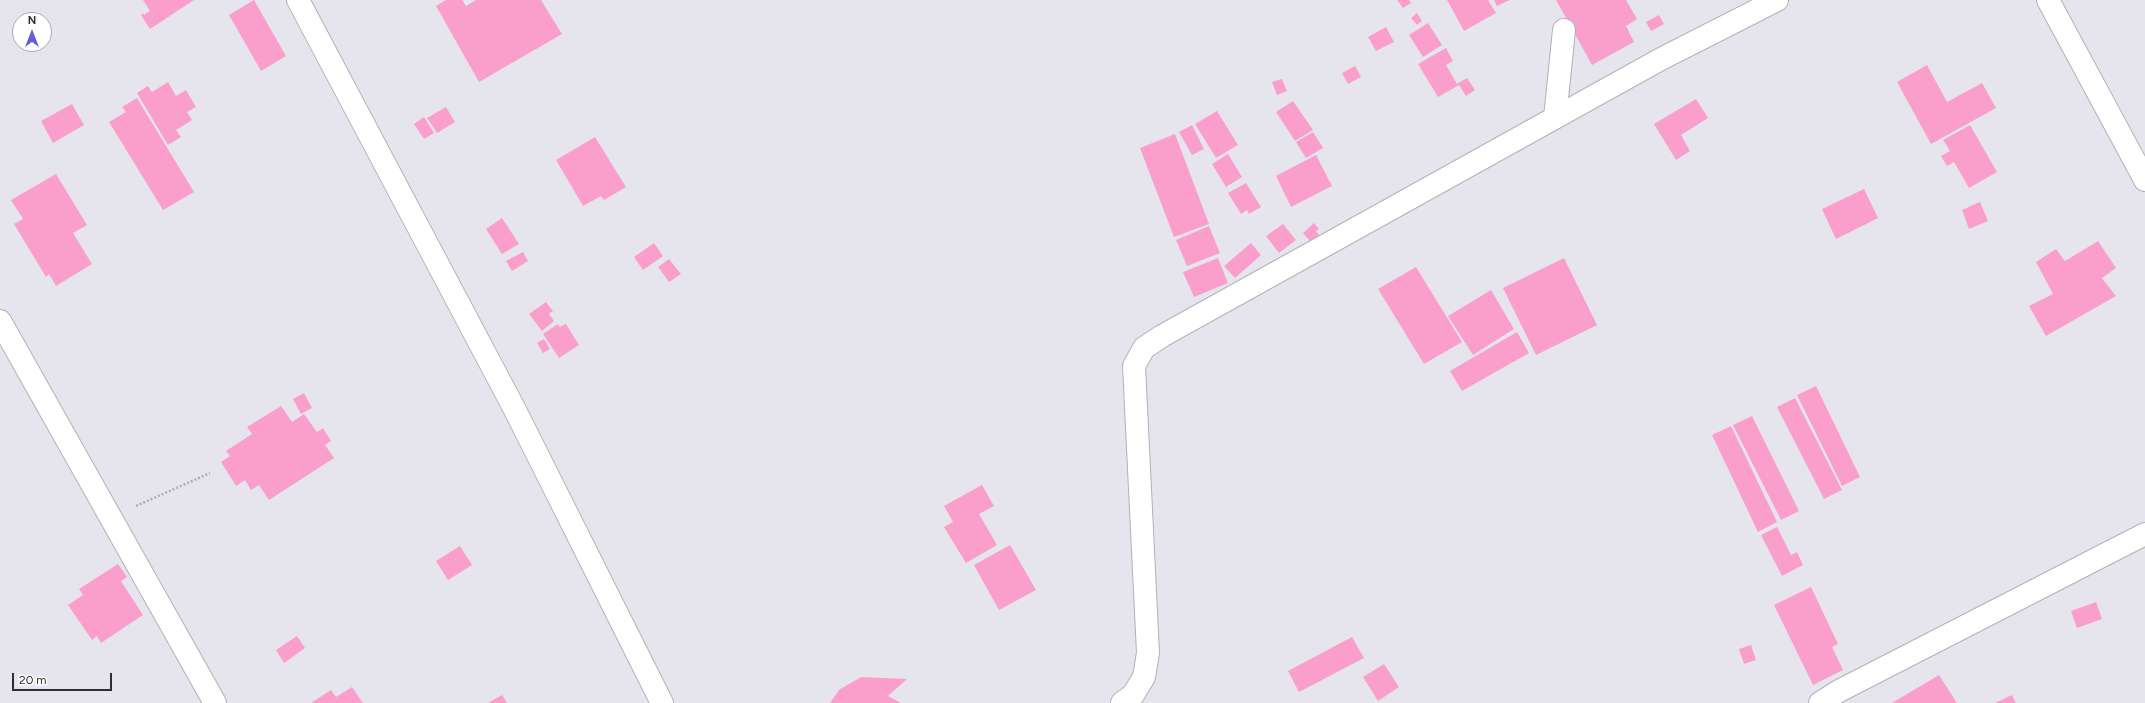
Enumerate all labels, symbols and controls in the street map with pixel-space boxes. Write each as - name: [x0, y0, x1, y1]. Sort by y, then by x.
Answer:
- north arrow: [12, 12, 52, 52]
- text: N: [28, 14, 36, 27]
- scale bar: [14, 665, 114, 691]
- text: 20 m: [19, 673, 47, 687]

